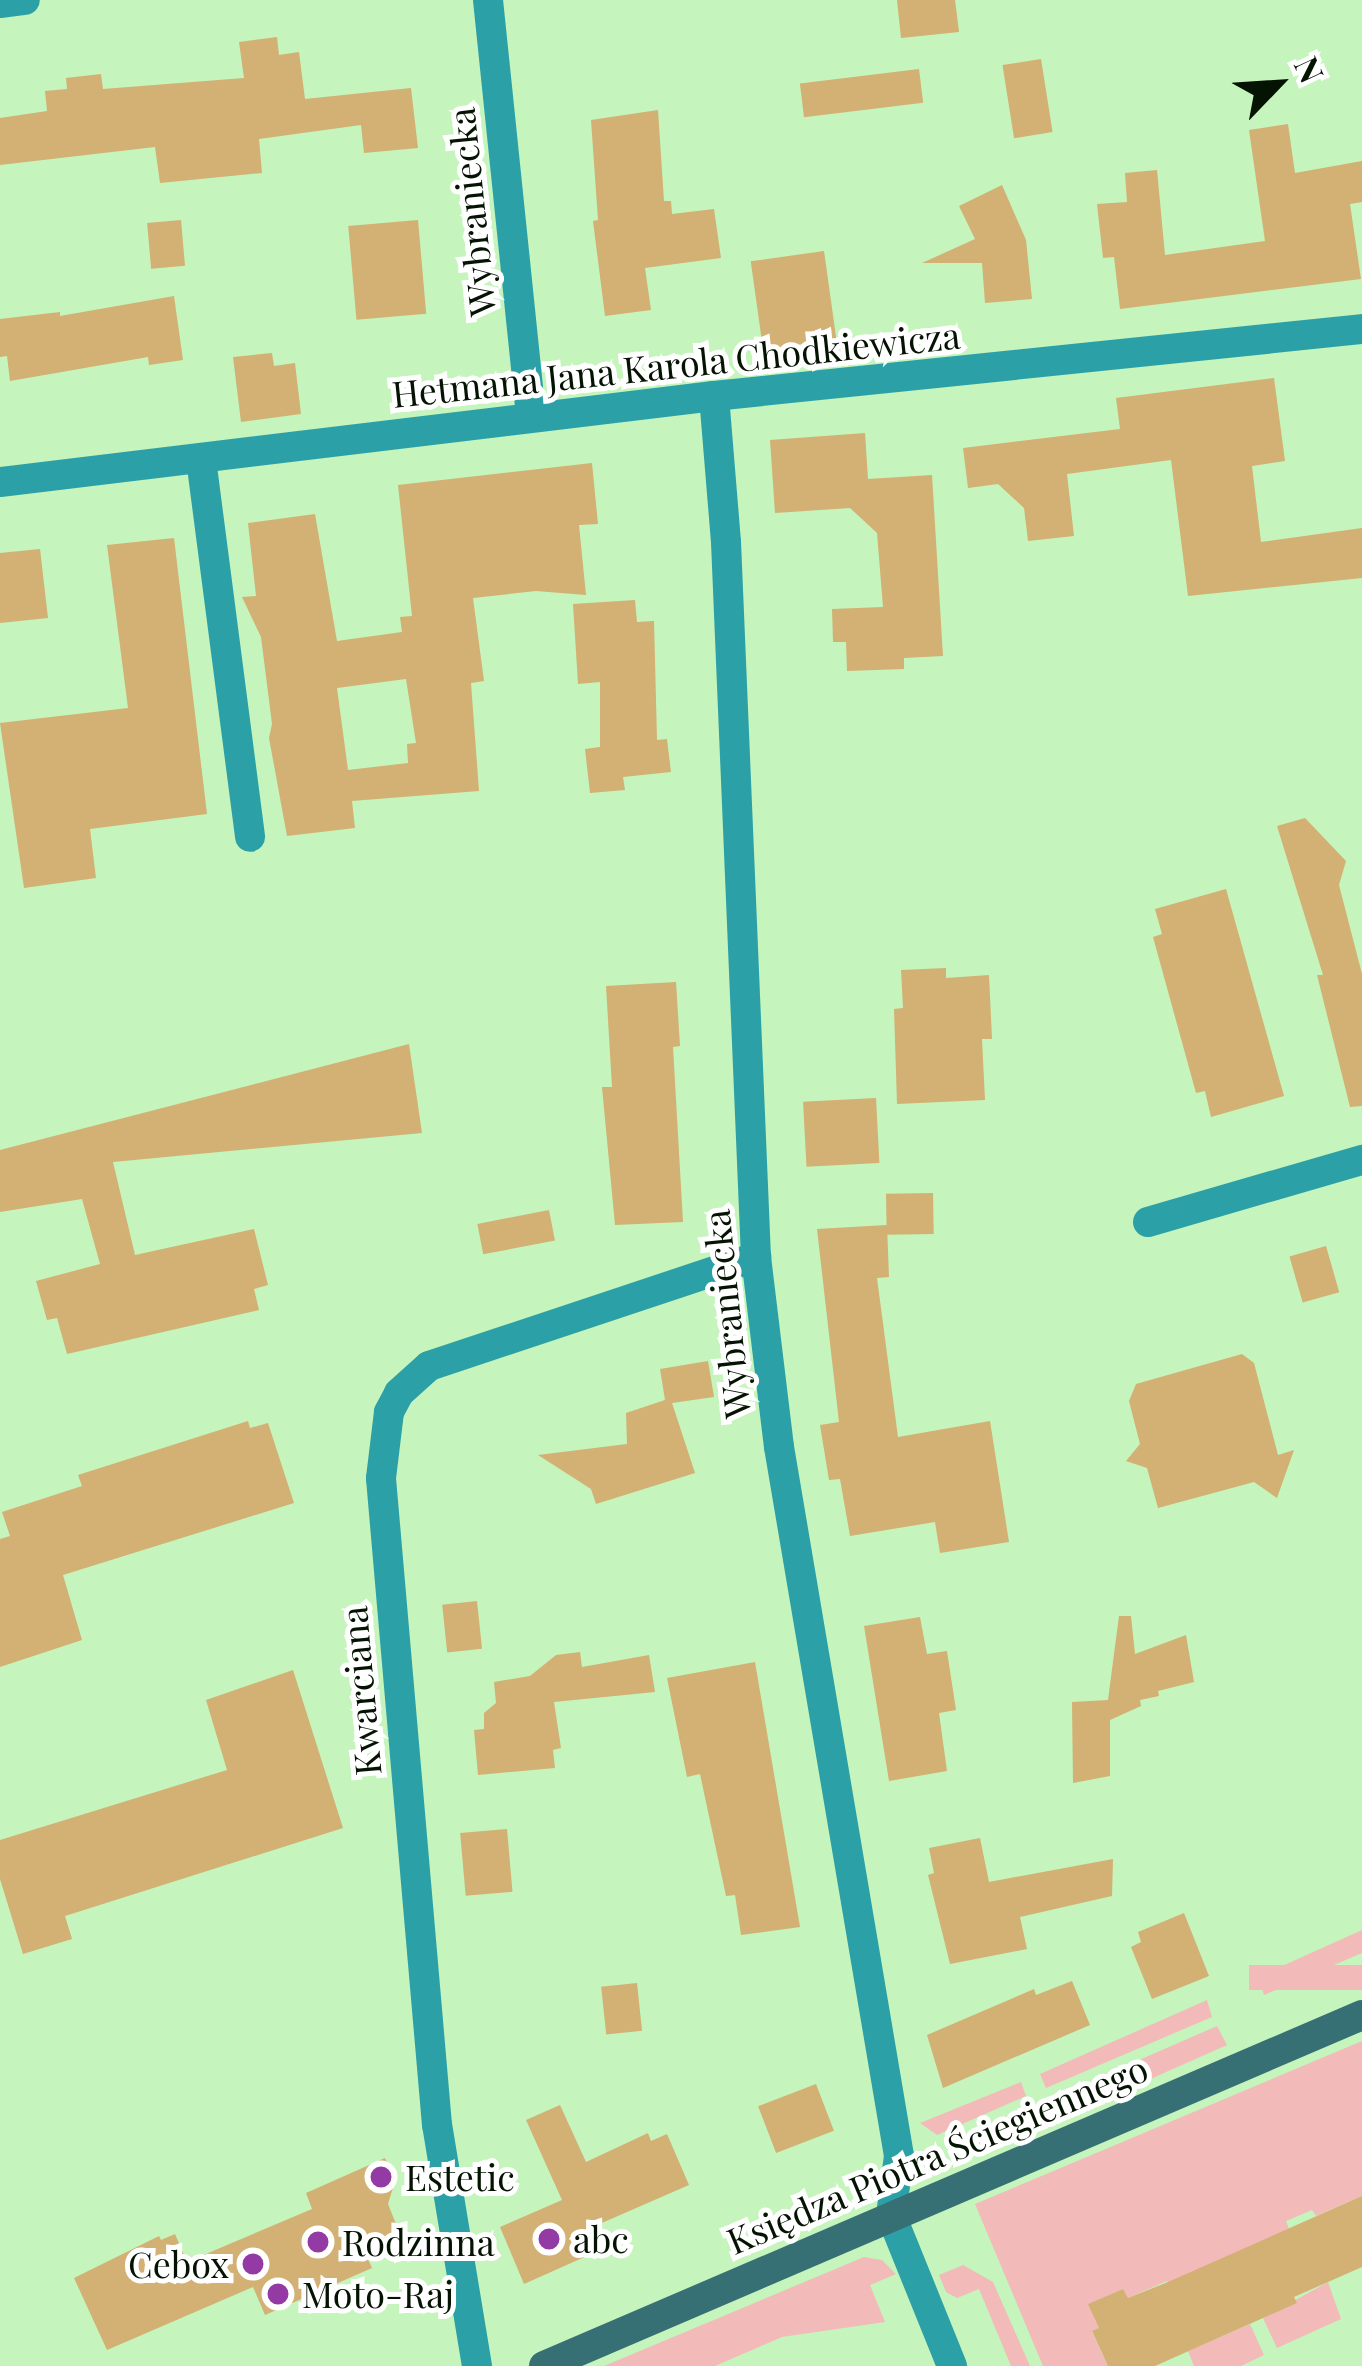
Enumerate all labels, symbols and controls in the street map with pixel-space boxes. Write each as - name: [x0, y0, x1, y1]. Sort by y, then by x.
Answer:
- north arrow: [1218, 24, 1338, 144]
- text: N: [1286, 49, 1336, 89]
- street label: Wybraniecka: [439, 106, 503, 318]
- street label: Hetmana Jana Karola Chodkiewicza: [389, 313, 963, 415]
- street label: Wybraniecka: [694, 1208, 758, 1420]
- street label: Kwarciana: [331, 1605, 389, 1777]
- street label: Księdza Piotra Ściegiennego: [720, 2046, 1154, 2262]
- place label: Estetic: [405, 2155, 515, 2199]
- marker: Estetic: [368, 2164, 394, 2190]
- place label: abc: [573, 2217, 629, 2261]
- place label: Rodzinna: [342, 2220, 495, 2264]
- marker: abc: [536, 2226, 562, 2252]
- marker: Rodzinna: [305, 2229, 331, 2255]
- place label: Cebox: [128, 2242, 229, 2286]
- marker: Cebox: [240, 2251, 266, 2277]
- place label: Moto-Raj: [302, 2272, 454, 2316]
- marker: Moto-Raj: [265, 2281, 291, 2307]

